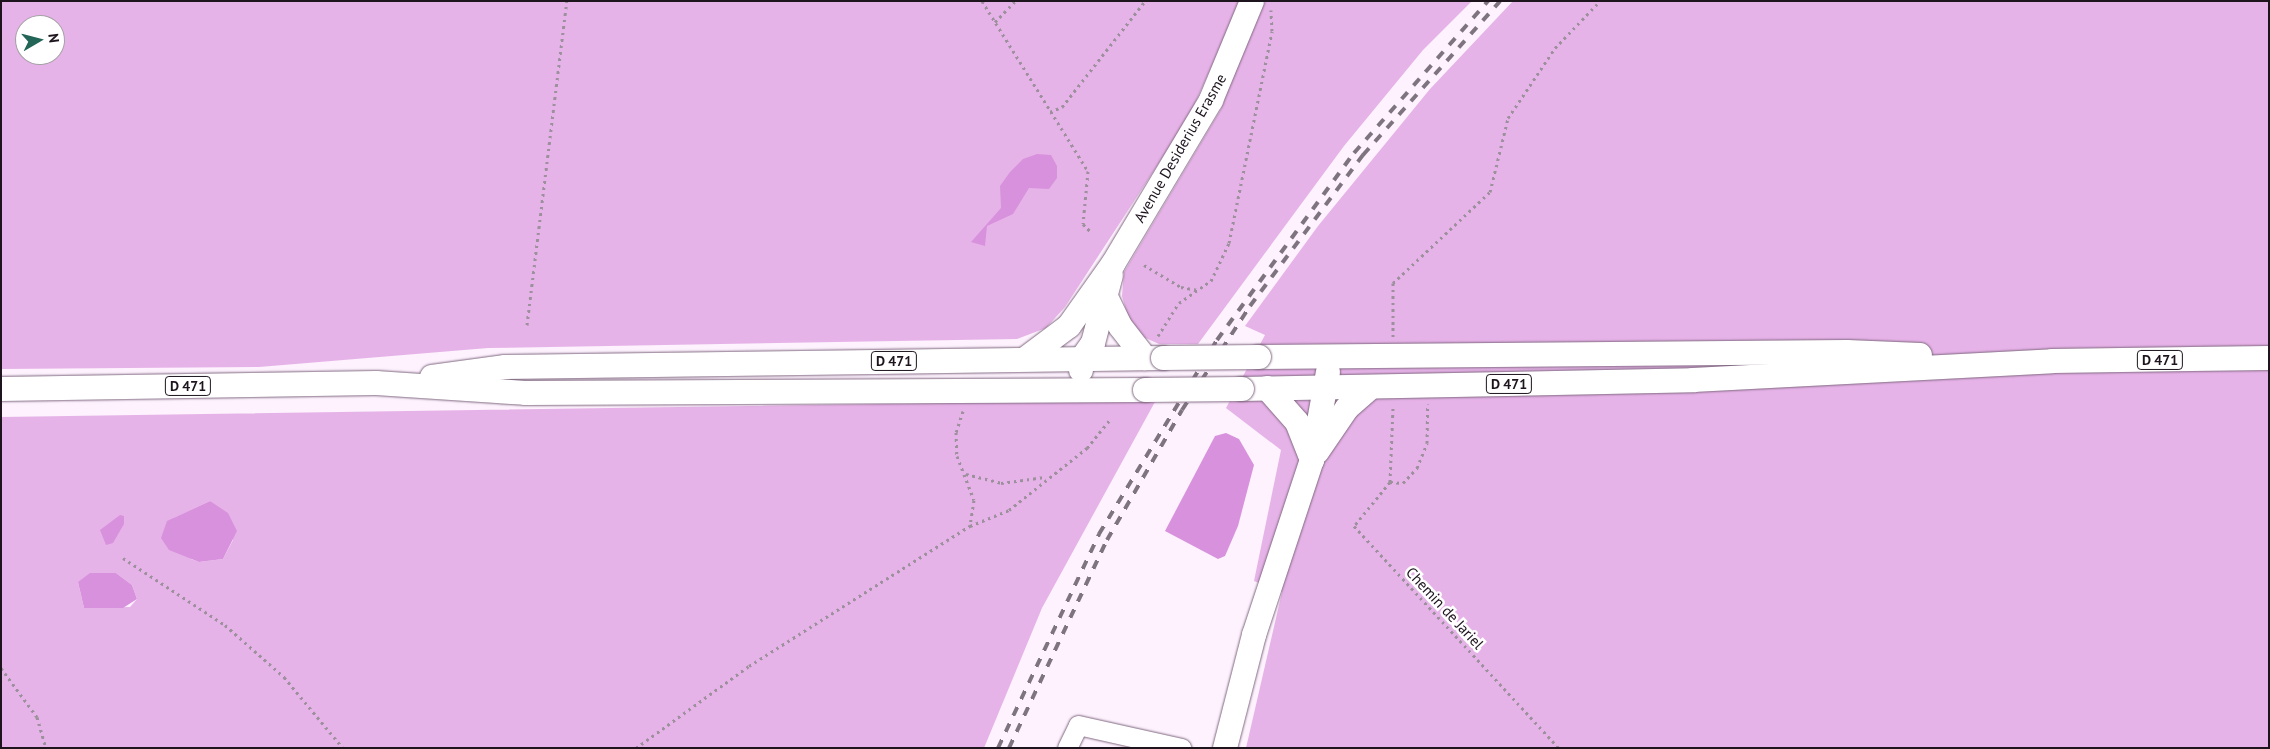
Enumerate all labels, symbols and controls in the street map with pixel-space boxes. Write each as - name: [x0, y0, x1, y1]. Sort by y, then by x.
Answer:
- north arrow: [15, 15, 65, 65]
- text: N: [44, 32, 63, 44]
- street label: Avenue Desiderius Erasme: [1130, 71, 1230, 225]
- road number: D 471: [2136, 348, 2184, 372]
- road number: D 471: [870, 350, 918, 372]
- road number: D 471: [1485, 372, 1533, 396]
- road number: D 471: [164, 374, 212, 398]
- street label: Chemin de Jariel: [1402, 563, 1488, 653]

